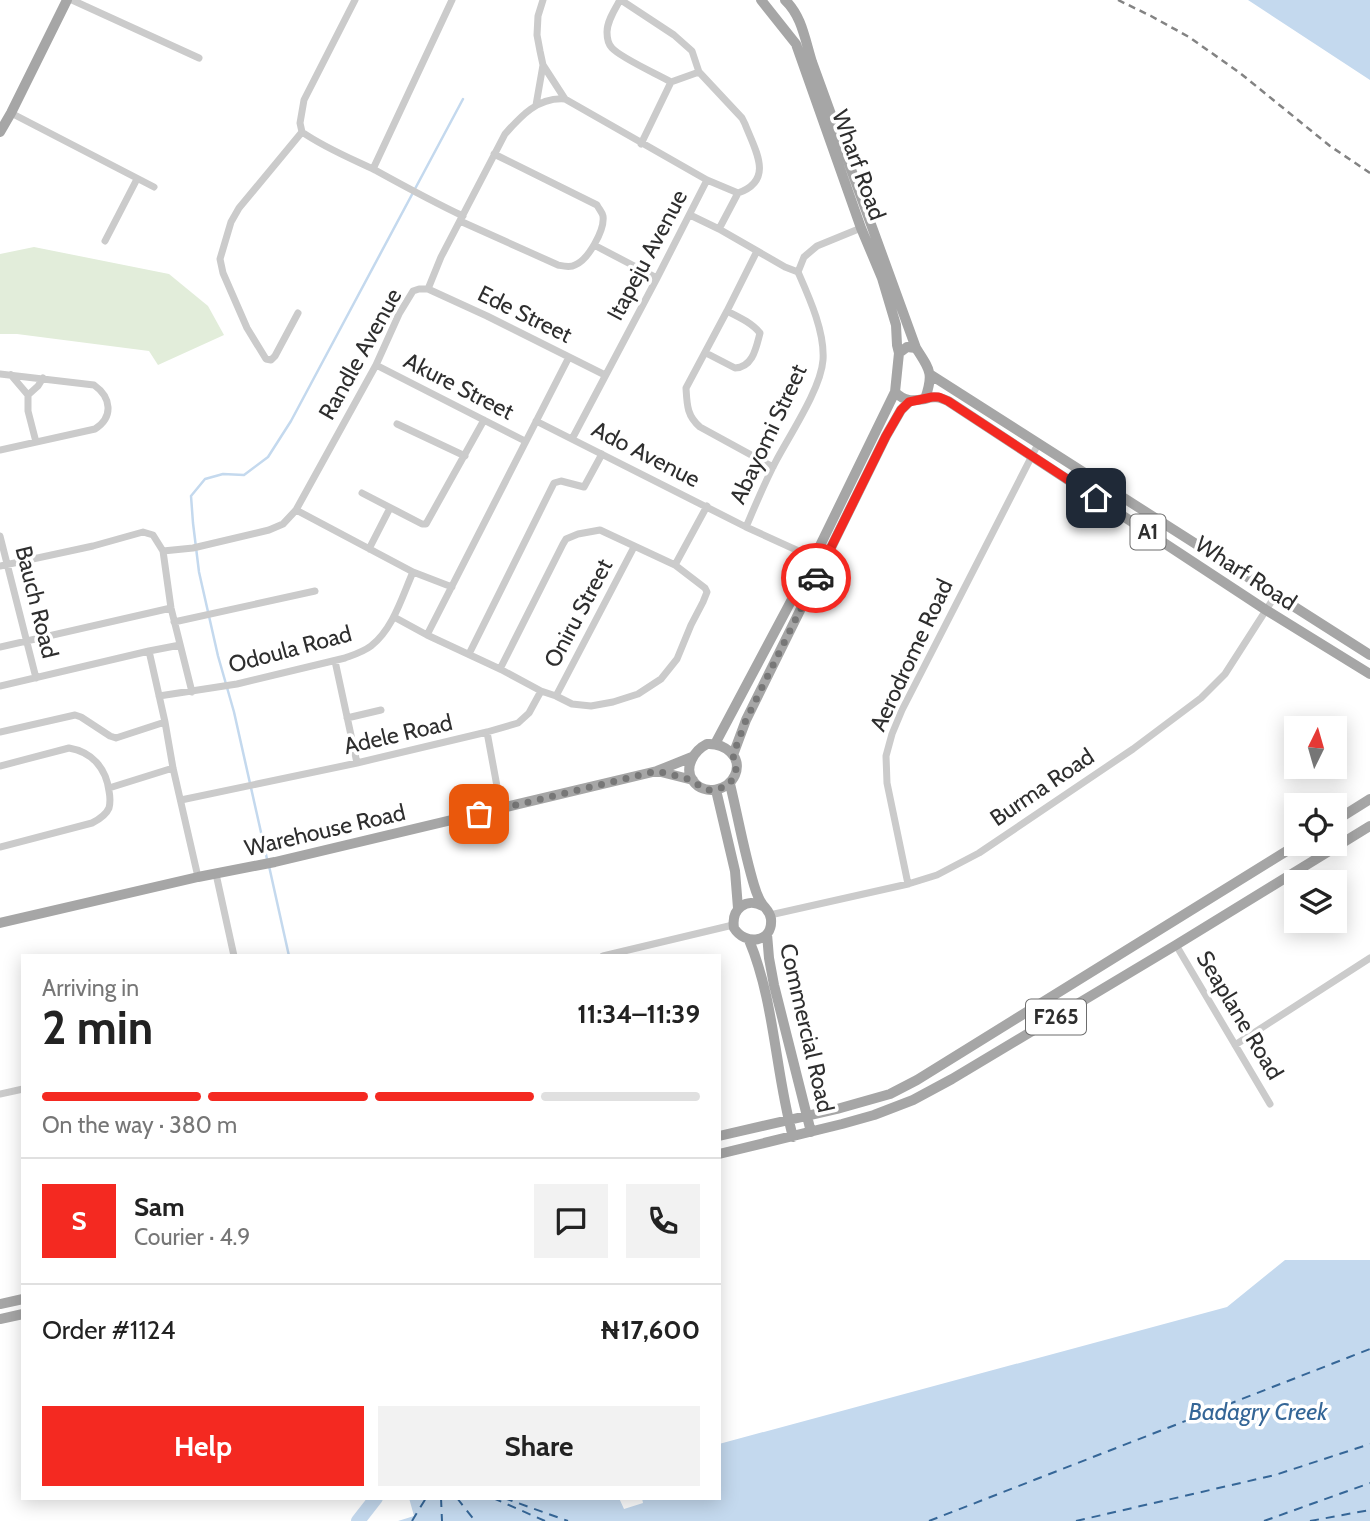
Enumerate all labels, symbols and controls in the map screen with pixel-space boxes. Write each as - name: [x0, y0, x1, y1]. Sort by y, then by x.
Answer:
- street label: Wharf Road: [826, 106, 892, 224]
- street label: Itapeju Avenue: [601, 185, 693, 325]
- street label: Ede Street: [473, 279, 577, 349]
- street label: Randle Avenue: [312, 283, 408, 424]
- street label: Akure Street: [399, 346, 519, 426]
- street label: Abayomi Street: [723, 359, 813, 508]
- street label: Ado Avenue: [587, 415, 705, 493]
- pin: [1066, 468, 1126, 528]
- icon: home: [1077, 479, 1115, 517]
- road number: A1: [1130, 514, 1166, 550]
- street label: Wharf Road: [1190, 530, 1302, 616]
- street label: Bauch Road: [10, 543, 64, 661]
- courier: [781, 543, 851, 613]
- street label: Oniru Street: [538, 554, 618, 672]
- icon: car: [797, 559, 835, 597]
- street label: Aerodrome Road: [864, 574, 958, 736]
- street label: Odoula Road: [225, 619, 355, 679]
- street label: Adele Road: [341, 708, 455, 760]
- north arrow: [1284, 716, 1348, 779]
- map controls: [1284, 716, 1347, 933]
- street label: Burma Road: [985, 742, 1099, 832]
- pin: [449, 784, 509, 844]
- button: locate: [1284, 793, 1347, 856]
- icon: bag: [460, 795, 498, 833]
- street label: Warehouse Road: [242, 798, 408, 862]
- button: layers: [1284, 870, 1347, 933]
- street label: Commercial Road: [774, 941, 840, 1115]
- street label: Seaplane Road: [1191, 946, 1289, 1084]
- text: Arriving in: [42, 974, 139, 1002]
- text: 11:34–11:39: [577, 998, 700, 1030]
- text: 2 min: [42, 1000, 153, 1056]
- road number: F265: [1026, 1000, 1086, 1034]
- text: On the way · 380 m: [42, 1111, 237, 1139]
- button: chat: [534, 1184, 608, 1258]
- button: phone: [626, 1184, 700, 1258]
- text: Sam: [134, 1191, 185, 1223]
- text: S: [71, 1205, 87, 1237]
- text: Courier · 4.9: [134, 1223, 250, 1251]
- text: Order #1124: [42, 1314, 175, 1346]
- text: ₦17,600: [600, 1314, 700, 1346]
- water label: Badagry Creek: [1188, 1397, 1328, 1426]
- button: Help: [42, 1406, 364, 1486]
- button: Share: [378, 1406, 700, 1486]

